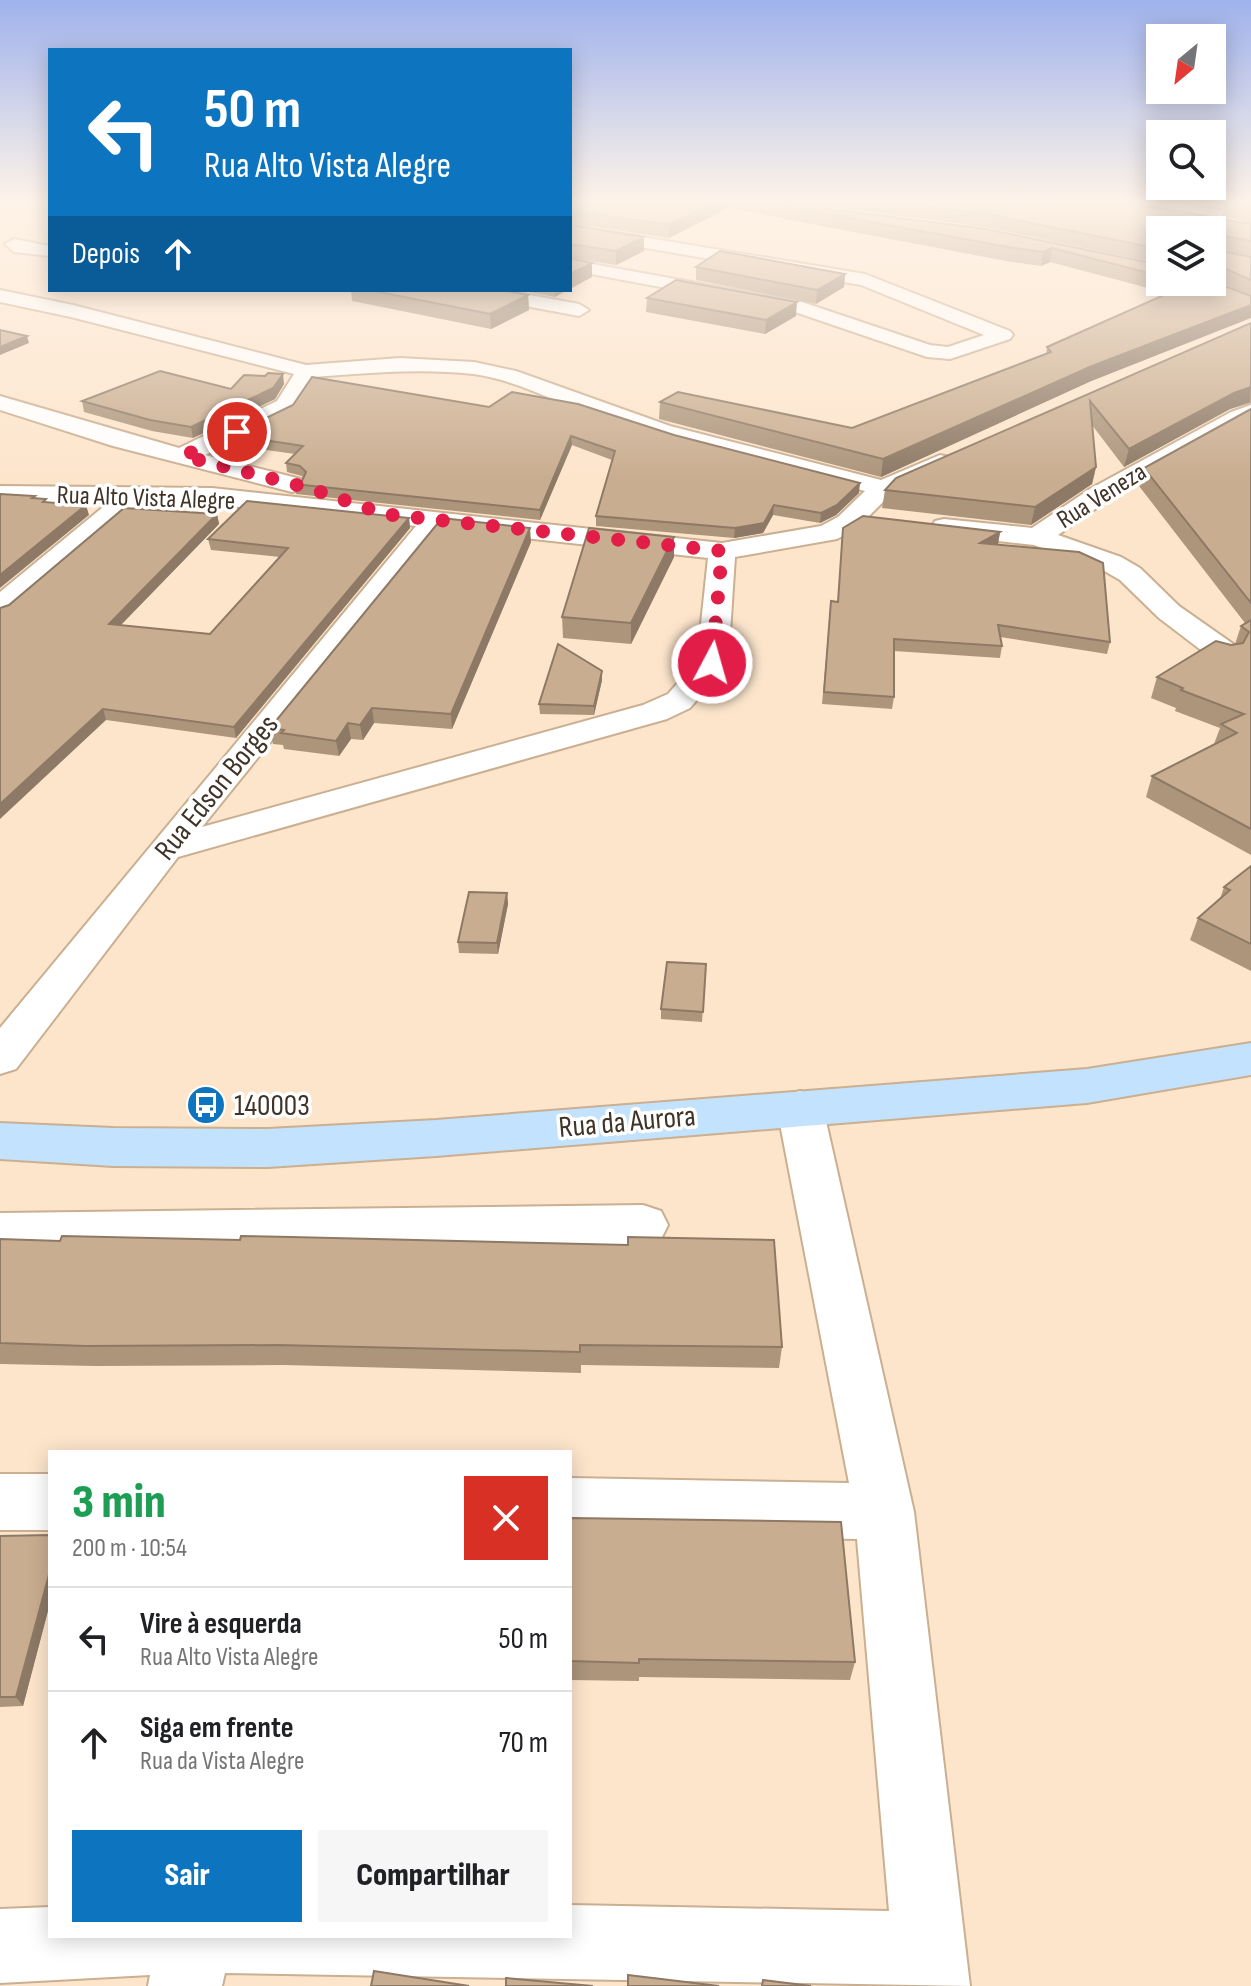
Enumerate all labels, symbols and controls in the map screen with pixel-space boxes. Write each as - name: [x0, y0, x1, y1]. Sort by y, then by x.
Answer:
- north arrow: [1146, 24, 1226, 104]
- map controls: [1146, 24, 1226, 296]
- text: 50 m: [204, 77, 301, 144]
- icon: left: [72, 80, 176, 184]
- button: search: [1146, 120, 1226, 200]
- text: Rua Alto Vista Alegre: [204, 145, 451, 188]
- button: layers: [1146, 216, 1226, 296]
- icon: ahead: [156, 232, 200, 276]
- text: Depois: [72, 236, 140, 272]
- pin: [203, 398, 271, 466]
- icon: arrive: [215, 410, 259, 454]
- street label: Rua Veneza: [1051, 457, 1152, 536]
- street label: Rua Alto Vista Alegre: [56, 480, 236, 517]
- position arrow: [670, 621, 754, 705]
- street label: Rua Edson Borges: [147, 708, 286, 868]
- bus stop icon: 140003: [185, 1084, 227, 1126]
- place label: 140003: [234, 1088, 310, 1124]
- street label: Rua da Aurora: [557, 1098, 697, 1146]
- text: 3 min: [72, 1474, 166, 1531]
- button: close: [464, 1476, 548, 1560]
- text: 200 m · 10:54: [72, 1533, 187, 1564]
- text: Vire à esquerda: [140, 1606, 302, 1642]
- icon: left: [72, 1617, 116, 1661]
- text: 50 m: [499, 1621, 548, 1657]
- text: Rua Alto Vista Alegre: [140, 1642, 318, 1673]
- text: Siga em frente: [140, 1710, 293, 1746]
- icon: ahead: [72, 1721, 116, 1765]
- text: 70 m: [499, 1725, 548, 1761]
- text: Rua da Vista Alegre: [140, 1746, 304, 1777]
- button: Sair: [72, 1830, 302, 1922]
- button: Compartilhar: [318, 1830, 548, 1922]

